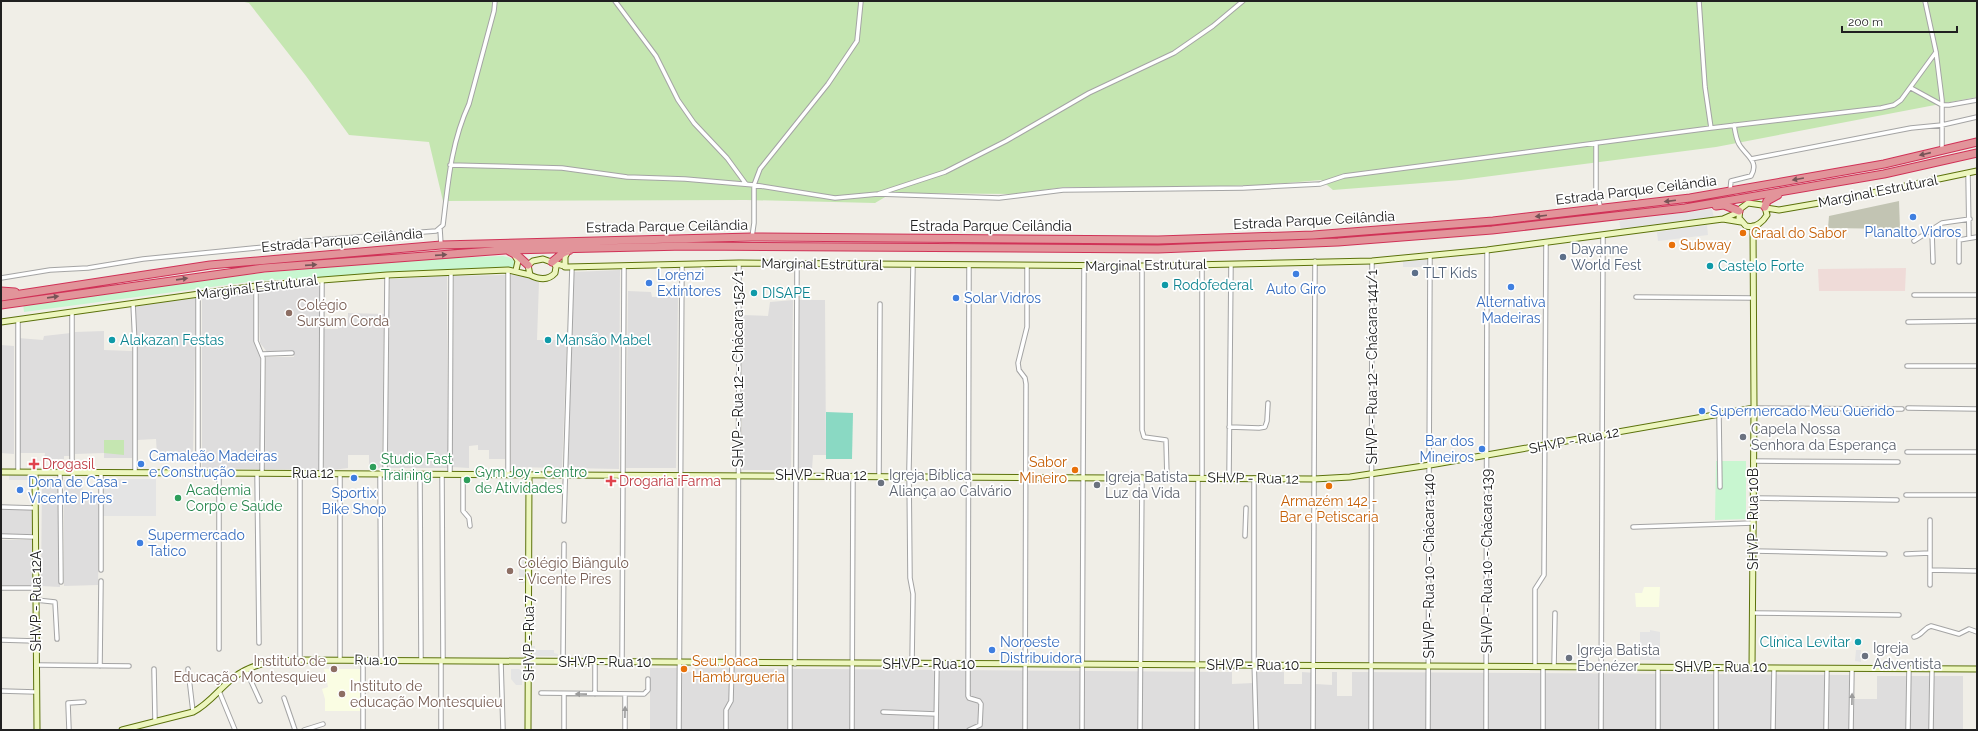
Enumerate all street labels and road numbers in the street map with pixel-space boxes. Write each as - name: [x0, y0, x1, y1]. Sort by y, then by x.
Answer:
- street label: Estrada Parque Ceilândia: [1555, 172, 1717, 208]
- street label: Marginal Estrutural: [1817, 172, 1939, 210]
- street label: Estrada Parque Ceilândia: [1233, 208, 1395, 232]
- street label: Estrada Parque Ceilândia: [586, 217, 748, 235]
- street label: Estrada Parque Ceilândia: [910, 218, 1072, 234]
- street label: Estrada Parque Ceilândia: [261, 225, 423, 255]
- street label: Marginal Estrutural: [761, 255, 883, 273]
- street label: Marginal Estrutural: [1085, 256, 1207, 274]
- street label: SHVP - Rua 12 - Chácara 141/1: [1364, 269, 1380, 465]
- street label: SHVP - Rua 12 - Chácara 152/1: [730, 271, 746, 467]
- street label: Marginal Estrutural: [196, 272, 318, 302]
- street label: SHVP - Rua 12: [1528, 423, 1620, 457]
- street label: Rua 12: [292, 465, 334, 481]
- street label: SHVP - Rua 12: [775, 467, 867, 483]
- street label: SHVP - Rua 10B: [1745, 468, 1761, 570]
- street label: SHVP - Rua 12: [1207, 469, 1299, 487]
- street label: SHVP - Rua 10 - Chácara 139: [1479, 469, 1495, 653]
- street label: SHVP - Rua 10 - Chácara 140: [1421, 474, 1437, 658]
- street label: SHVP - Rua 12A: [28, 550, 44, 652]
- street label: SHVP - Rua 7: [521, 595, 537, 681]
- street label: Rua 10: [354, 652, 398, 668]
- street label: SHVP - Rua 10: [559, 654, 651, 670]
- street label: SHVP - Rua 10: [883, 656, 975, 672]
- street label: SHVP - Rua 10: [1207, 657, 1299, 673]
- street label: SHVP - Rua 10: [1675, 659, 1767, 675]

